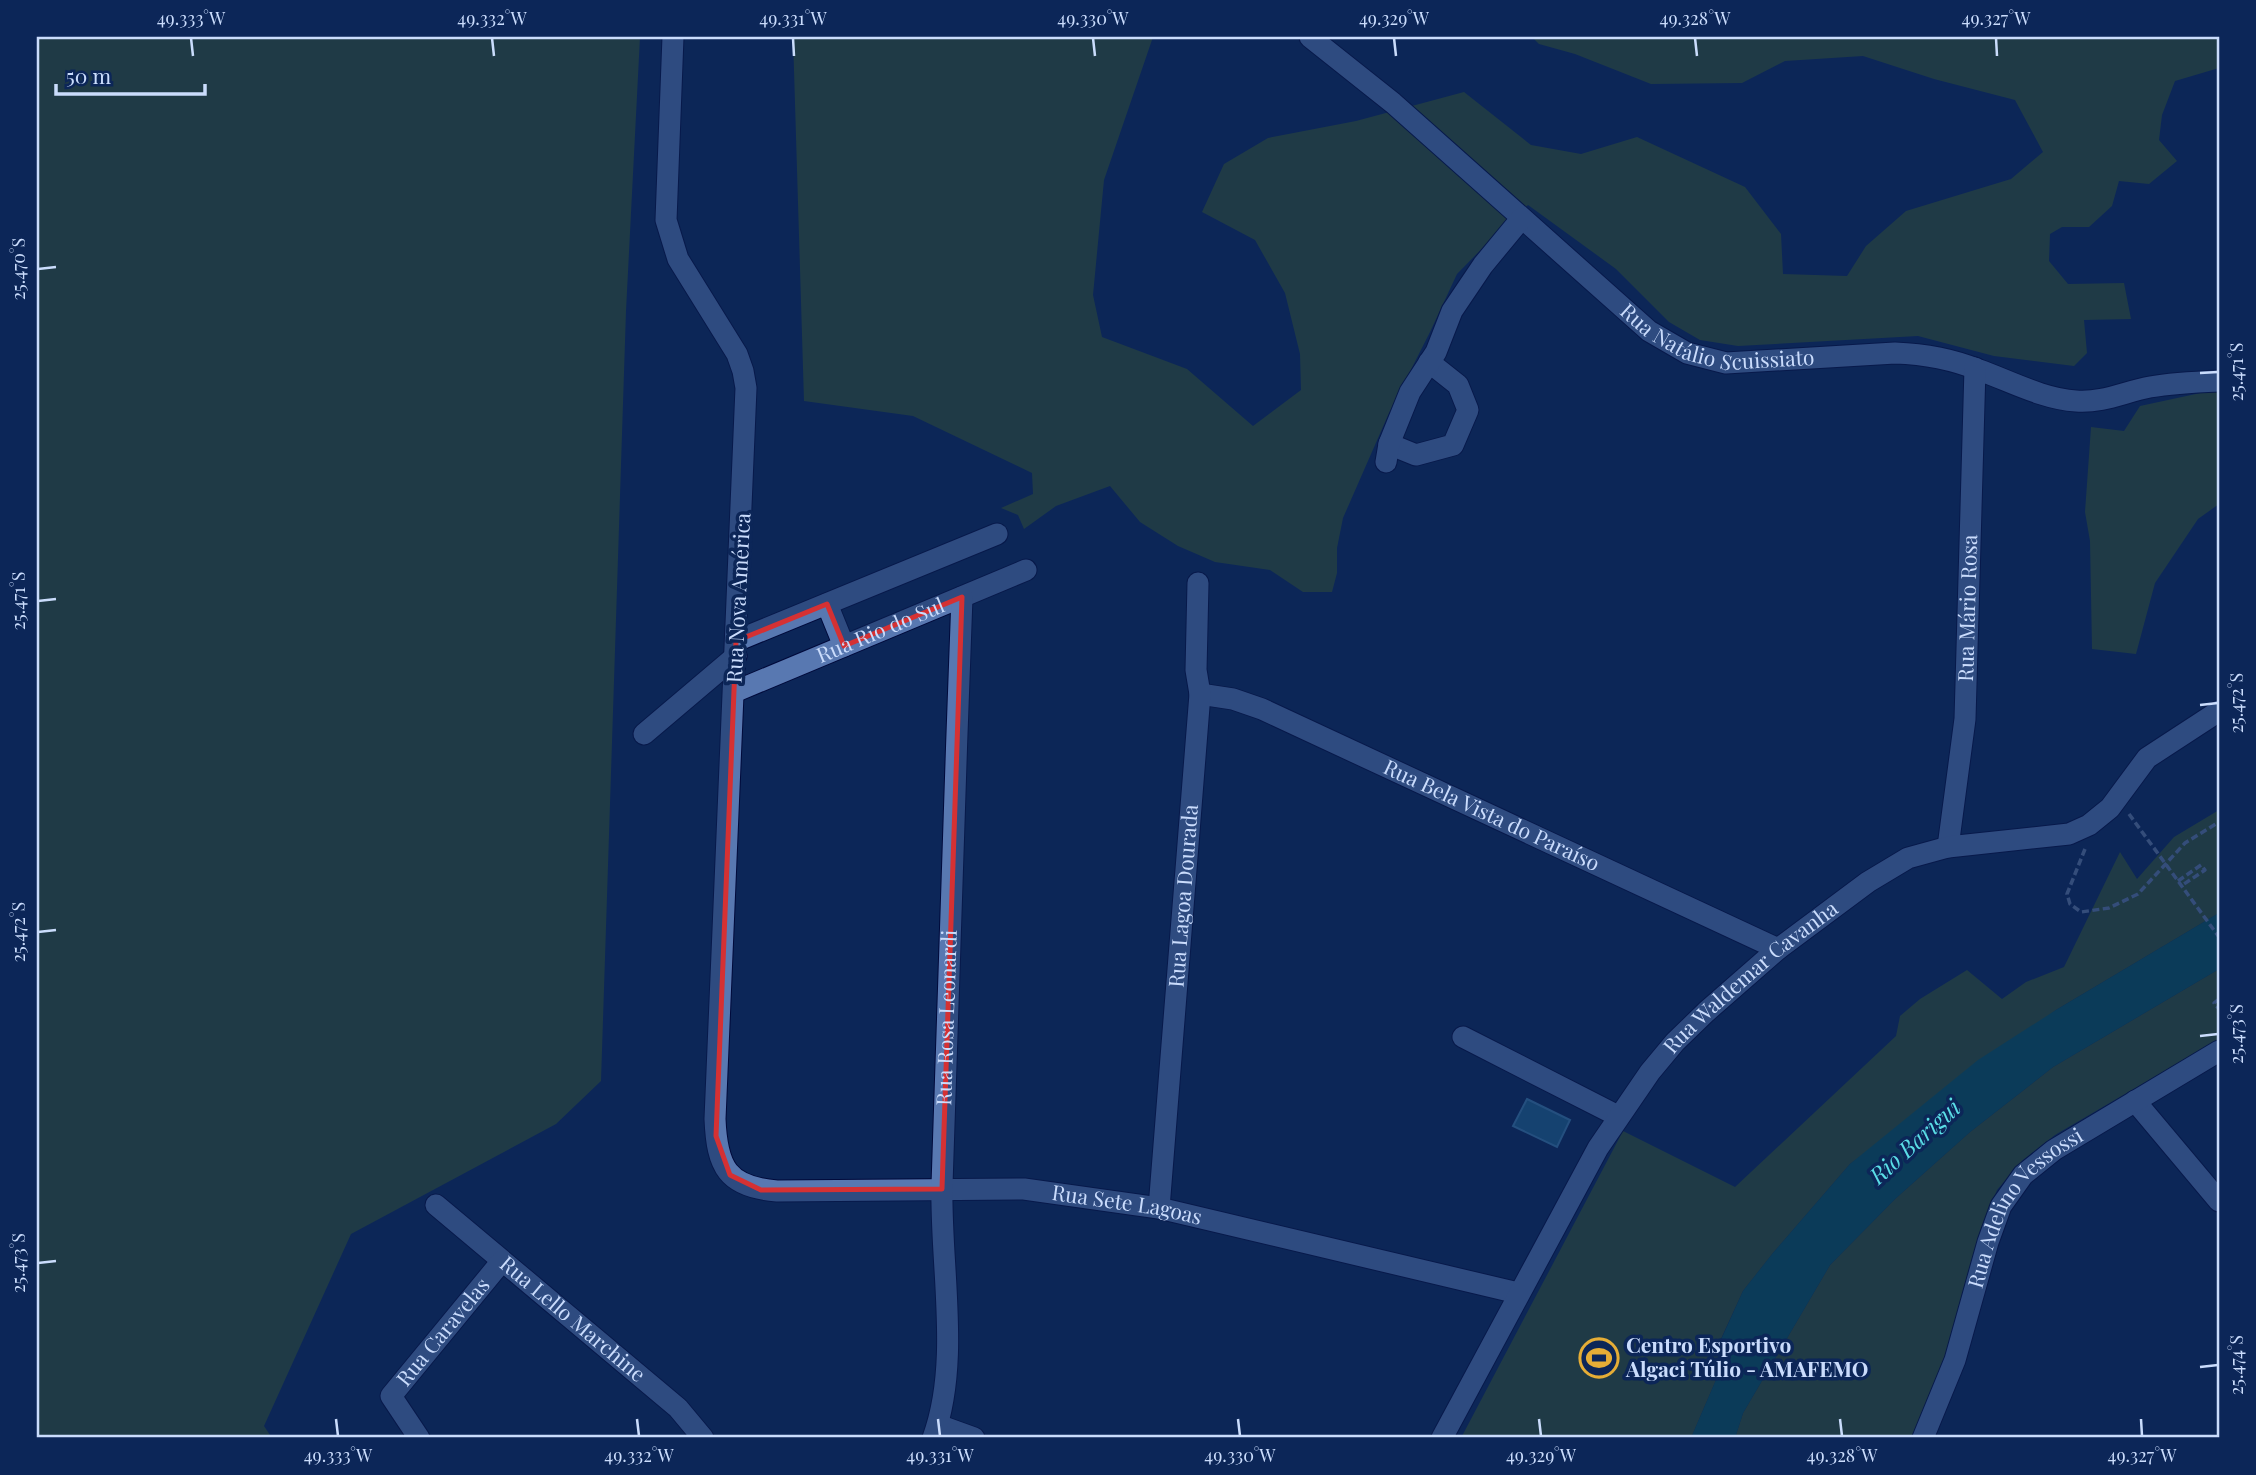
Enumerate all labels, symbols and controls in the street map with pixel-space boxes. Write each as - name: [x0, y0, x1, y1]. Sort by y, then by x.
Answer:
- text: 49.333°W: [157, 6, 226, 30]
- text: 49.332°W: [457, 6, 527, 30]
- text: 49.331°W: [759, 6, 827, 30]
- text: 49.330°W: [1057, 6, 1129, 30]
- text: 49.329°W: [1359, 6, 1430, 30]
- text: 49.328°W: [1660, 6, 1731, 30]
- text: 49.327°W: [1962, 6, 2031, 30]
- scale bar: [56, 52, 205, 96]
- text: 50 m: [66, 61, 112, 89]
- text: 25.470°S: [6, 238, 30, 300]
- street label: Rua Natálio Scuissiato: [1615, 296, 1815, 376]
- text: 25.471°S: [2224, 343, 2248, 401]
- street label: Rua Nova América: [719, 511, 755, 684]
- street label: Rua Mário Rosa: [1950, 534, 1982, 682]
- text: 25.471°S: [6, 572, 30, 630]
- street label: Rua Rio do Sul: [812, 590, 948, 668]
- text: 25.472°S: [2224, 673, 2248, 733]
- street label: Rua Bela Vista do Paraíso: [1380, 752, 1605, 876]
- street label: Rua Lagoa Dourada: [1161, 803, 1203, 988]
- street label: Rua Waldemar Cavanha: [1655, 893, 1843, 1058]
- text: 25.472°S: [6, 902, 30, 962]
- street label: Rua Rosa Leonardi: [928, 929, 962, 1106]
- text: 25.473°S: [2224, 1004, 2248, 1064]
- water label: Rio Barigui: [1861, 1091, 1967, 1191]
- street label: Rua Adelino Vessossi: [1960, 1120, 2087, 1291]
- street label: Rua Sete Lagoas: [1050, 1177, 1205, 1230]
- text: 25.473°S: [6, 1233, 30, 1293]
- street label: Rua Lello Marchine: [495, 1249, 653, 1387]
- street label: Rua Caravelas: [389, 1271, 495, 1391]
- place label: Centro Esportivo Algaci Túlio - AMAFEMO: [1625, 1330, 1868, 1382]
- text: 25.474°S: [2224, 1335, 2248, 1395]
- sports icon: Centro Esportivo Algaci Túlio - AMAFEMO: [1578, 1337, 1620, 1379]
- text: 49.333°W: [304, 1443, 373, 1467]
- text: 49.332°W: [604, 1443, 674, 1467]
- text: 49.331°W: [906, 1443, 974, 1467]
- text: 49.330°W: [1204, 1443, 1276, 1467]
- text: 49.329°W: [1506, 1443, 1577, 1467]
- text: 49.328°W: [1807, 1443, 1878, 1467]
- text: 49.327°W: [2108, 1443, 2177, 1467]

